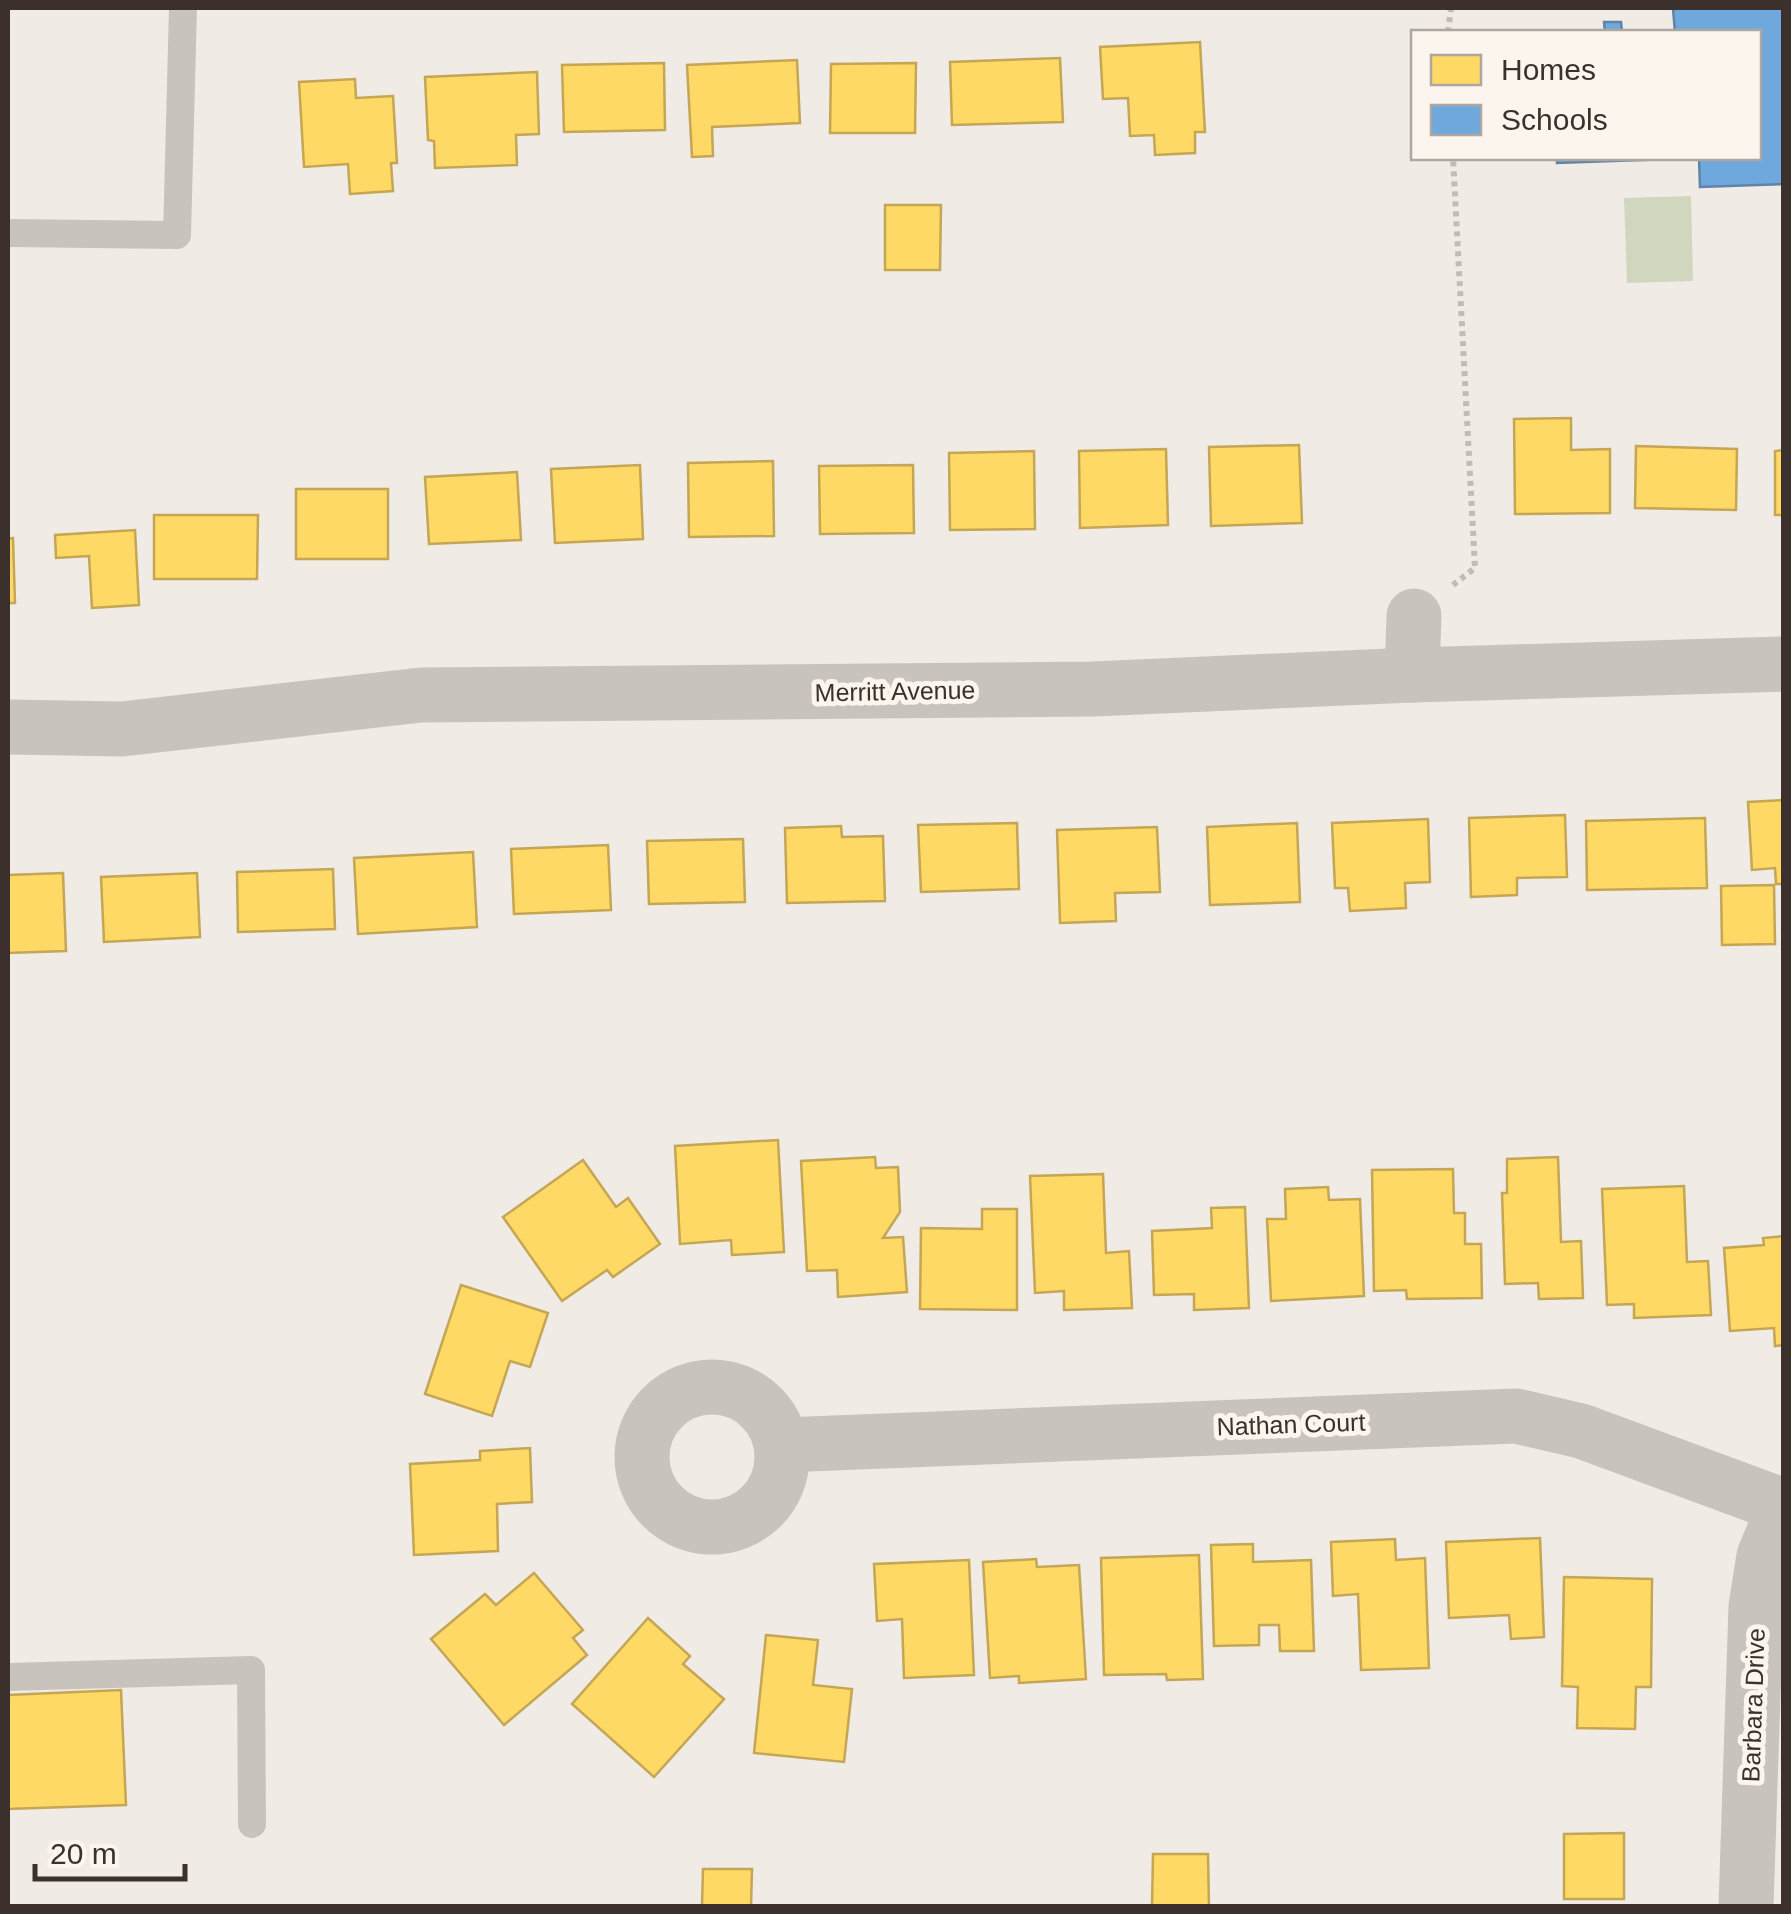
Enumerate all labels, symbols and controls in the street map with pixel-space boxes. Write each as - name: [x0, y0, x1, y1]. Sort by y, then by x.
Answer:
- legend: [1411, 30, 1761, 160]
- text: Homes: [1501, 53, 1596, 86]
- text: Schools: [1501, 103, 1608, 136]
- street label: Merritt Avenue: [814, 676, 976, 706]
- street label: Nathan Court: [1216, 1407, 1366, 1441]
- street label: Barbara Drive: [1736, 1627, 1770, 1783]
- scale bar: [35, 1819, 185, 1881]
- text: 20 m: [50, 1837, 117, 1870]

